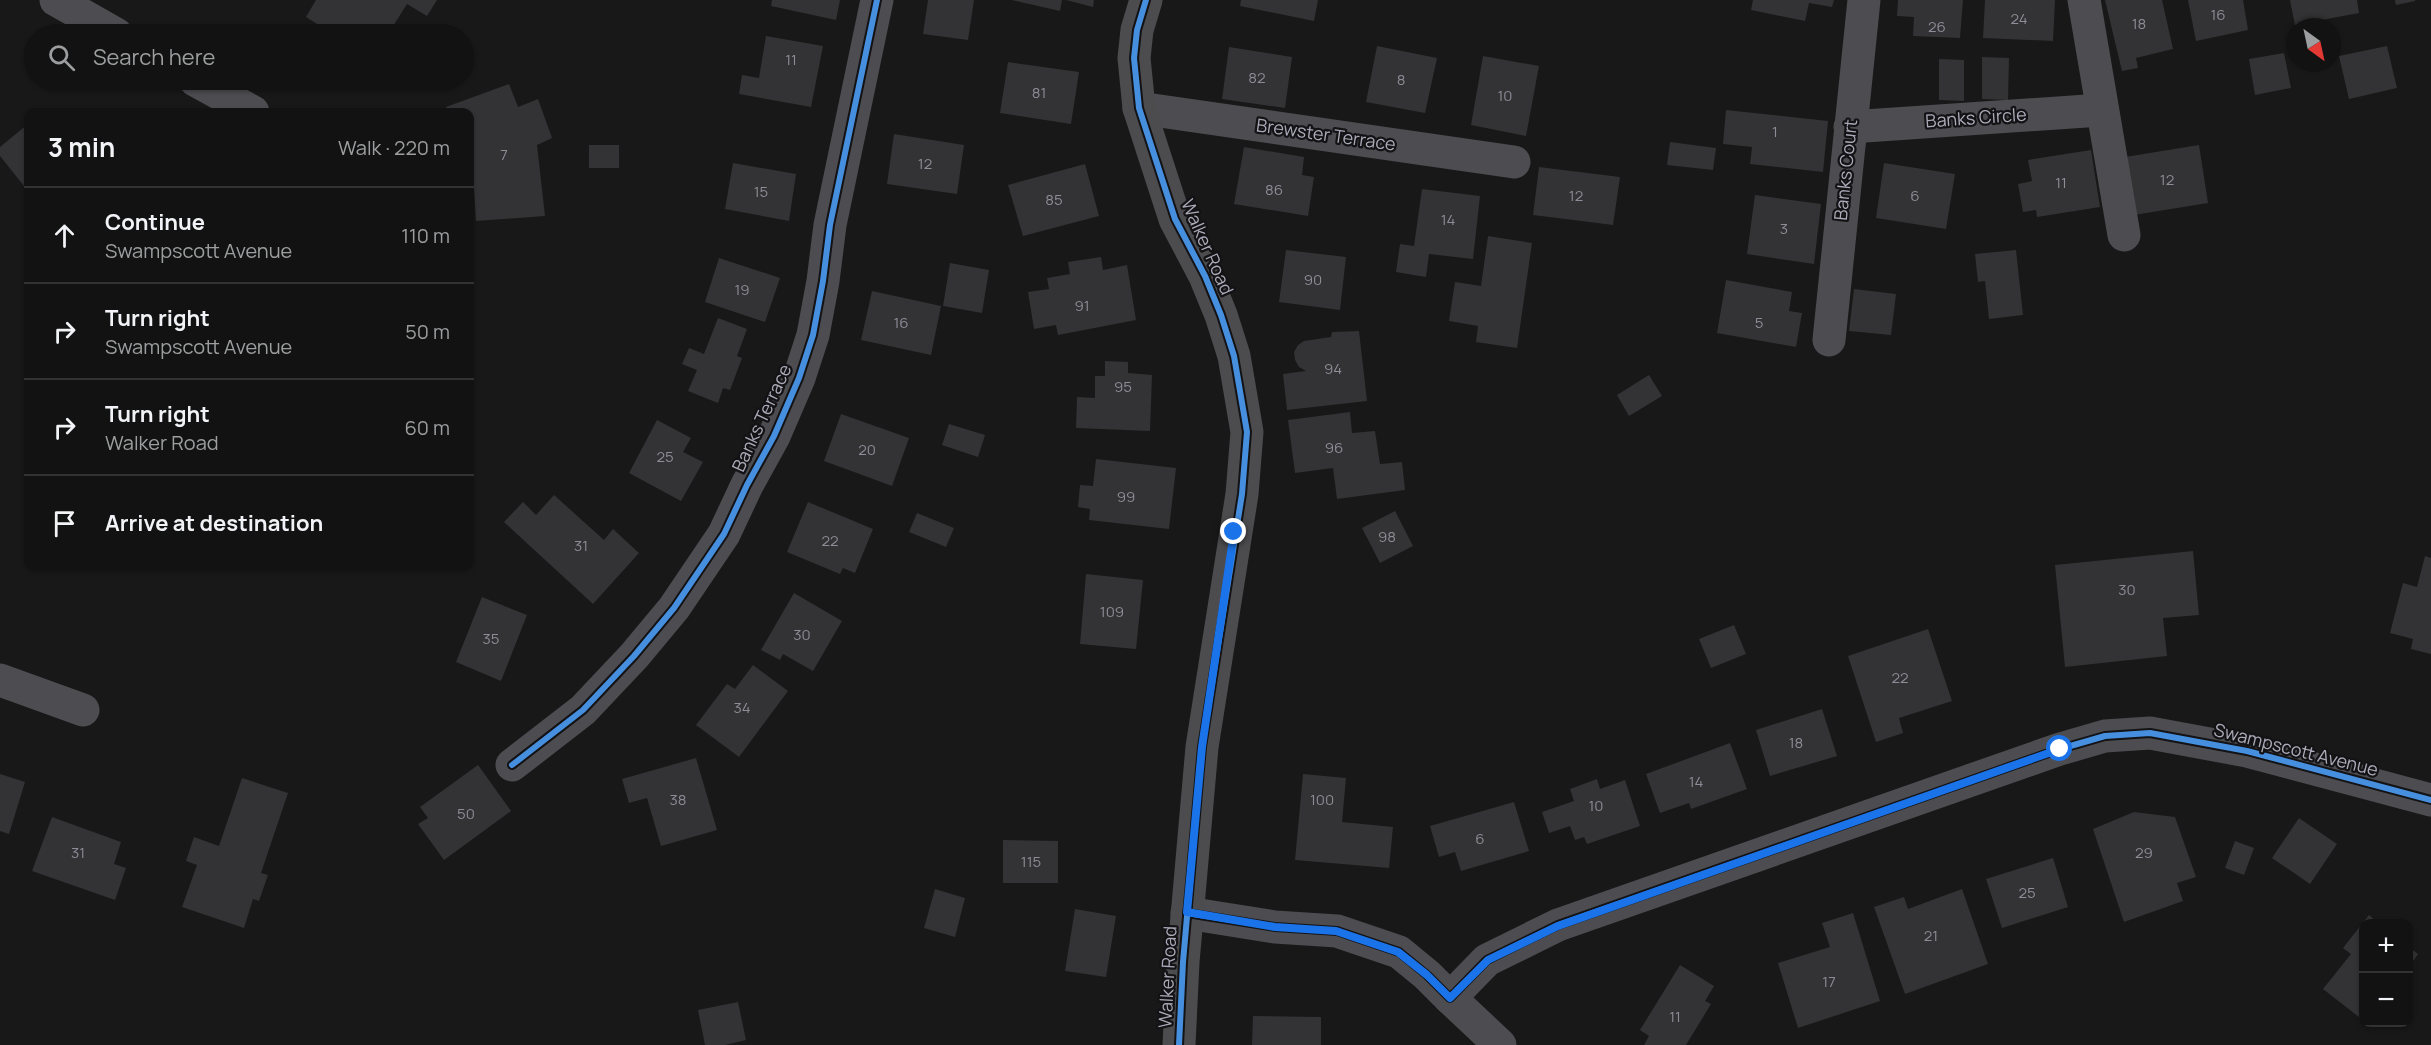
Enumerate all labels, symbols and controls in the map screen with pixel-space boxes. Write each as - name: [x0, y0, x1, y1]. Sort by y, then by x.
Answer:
- house number: 16: [2210, 4, 2226, 25]
- house number: 24: [2010, 8, 2028, 29]
- house number: 18: [2132, 13, 2146, 34]
- house number: 26: [1928, 16, 1946, 37]
- north arrow: [2287, 18, 2341, 72]
- search box: [24, 24, 474, 90]
- icon: search: [45, 41, 78, 74]
- text: Search here: [93, 42, 215, 72]
- house number: 11: [785, 49, 797, 70]
- house number: 82: [1248, 67, 1266, 88]
- house number: 8: [1397, 69, 1405, 90]
- house number: 81: [1032, 82, 1046, 103]
- house number: 10: [1498, 85, 1513, 106]
- street label: Banks Circle: [1925, 101, 2027, 133]
- street label: Brewster Terrace: [1255, 112, 1397, 156]
- street label: Banks Court: [1828, 118, 1862, 222]
- house number: 1: [1772, 121, 1778, 142]
- text: 3 min: [48, 129, 115, 165]
- text: Walk · 220 m: [338, 134, 450, 161]
- house number: 7: [500, 144, 508, 165]
- house number: 12: [918, 153, 932, 174]
- house number: 12: [2160, 169, 2174, 190]
- house number: 11: [2055, 172, 2067, 193]
- house number: 86: [1265, 179, 1283, 200]
- house number: 15: [754, 181, 768, 202]
- house number: 12: [1569, 185, 1583, 206]
- house number: 6: [1910, 185, 1920, 206]
- house number: 85: [1045, 189, 1063, 210]
- street label: Walker Road: [1176, 195, 1240, 298]
- text: Continue: [105, 207, 205, 237]
- house number: 14: [1441, 209, 1455, 230]
- house number: 3: [1780, 218, 1788, 239]
- icon: ahead: [48, 219, 81, 252]
- text: 110 m: [401, 222, 450, 249]
- text: Swampscott Avenue: [105, 237, 292, 264]
- house number: 90: [1304, 269, 1322, 290]
- house number: 19: [734, 279, 750, 300]
- house number: 91: [1074, 295, 1090, 316]
- text: Turn right: [105, 303, 210, 333]
- house number: 16: [893, 312, 909, 333]
- house number: 5: [1755, 312, 1763, 333]
- icon: right: [48, 315, 81, 348]
- text: 50 m: [405, 318, 450, 345]
- text: Swampscott Avenue: [105, 333, 292, 360]
- house number: 94: [1324, 358, 1342, 379]
- street label: Banks Terrace: [726, 360, 797, 475]
- house number: 95: [1114, 376, 1132, 397]
- text: Turn right: [105, 399, 210, 429]
- icon: right: [48, 411, 81, 444]
- text: 60 m: [404, 414, 450, 441]
- text: Walker Road: [105, 429, 219, 456]
- house number: 96: [1325, 437, 1343, 458]
- house number: 20: [858, 439, 876, 460]
- house number: 25: [656, 446, 674, 467]
- house number: 99: [1117, 486, 1135, 507]
- icon: arrive: [48, 507, 81, 540]
- text: Arrive at destination: [105, 508, 323, 538]
- route end: [1220, 518, 1246, 544]
- house number: 98: [1378, 526, 1396, 547]
- house number: 22: [821, 530, 839, 551]
- house number: 31: [574, 535, 588, 556]
- house number: 30: [2118, 579, 2136, 600]
- house number: 109: [1100, 601, 1124, 622]
- house number: 30: [793, 624, 811, 645]
- house number: 35: [483, 628, 499, 649]
- house number: 22: [1891, 667, 1909, 688]
- house number: 34: [733, 697, 751, 718]
- street label: Swampscott Avenue: [2212, 717, 2381, 781]
- house number: 18: [1789, 732, 1803, 753]
- route start: [2046, 735, 2072, 761]
- house number: 14: [1689, 771, 1703, 792]
- house number: 38: [669, 789, 687, 810]
- house number: 100: [1310, 789, 1334, 810]
- house number: 10: [1589, 795, 1604, 816]
- house number: 50: [457, 803, 475, 824]
- house number: 6: [1475, 828, 1485, 849]
- house number: 31: [71, 842, 85, 863]
- house number: 29: [2135, 842, 2153, 863]
- house number: 115: [1021, 851, 1041, 872]
- house number: 25: [2018, 882, 2036, 903]
- map controls: [2359, 919, 2413, 1027]
- button: +: [2359, 919, 2413, 973]
- street label: Walker Road: [1152, 925, 1182, 1029]
- house number: 21: [1924, 925, 1938, 946]
- house number: 17: [1822, 971, 1836, 992]
- button: −: [2359, 973, 2413, 1027]
- house number: 11: [1669, 1006, 1681, 1027]

